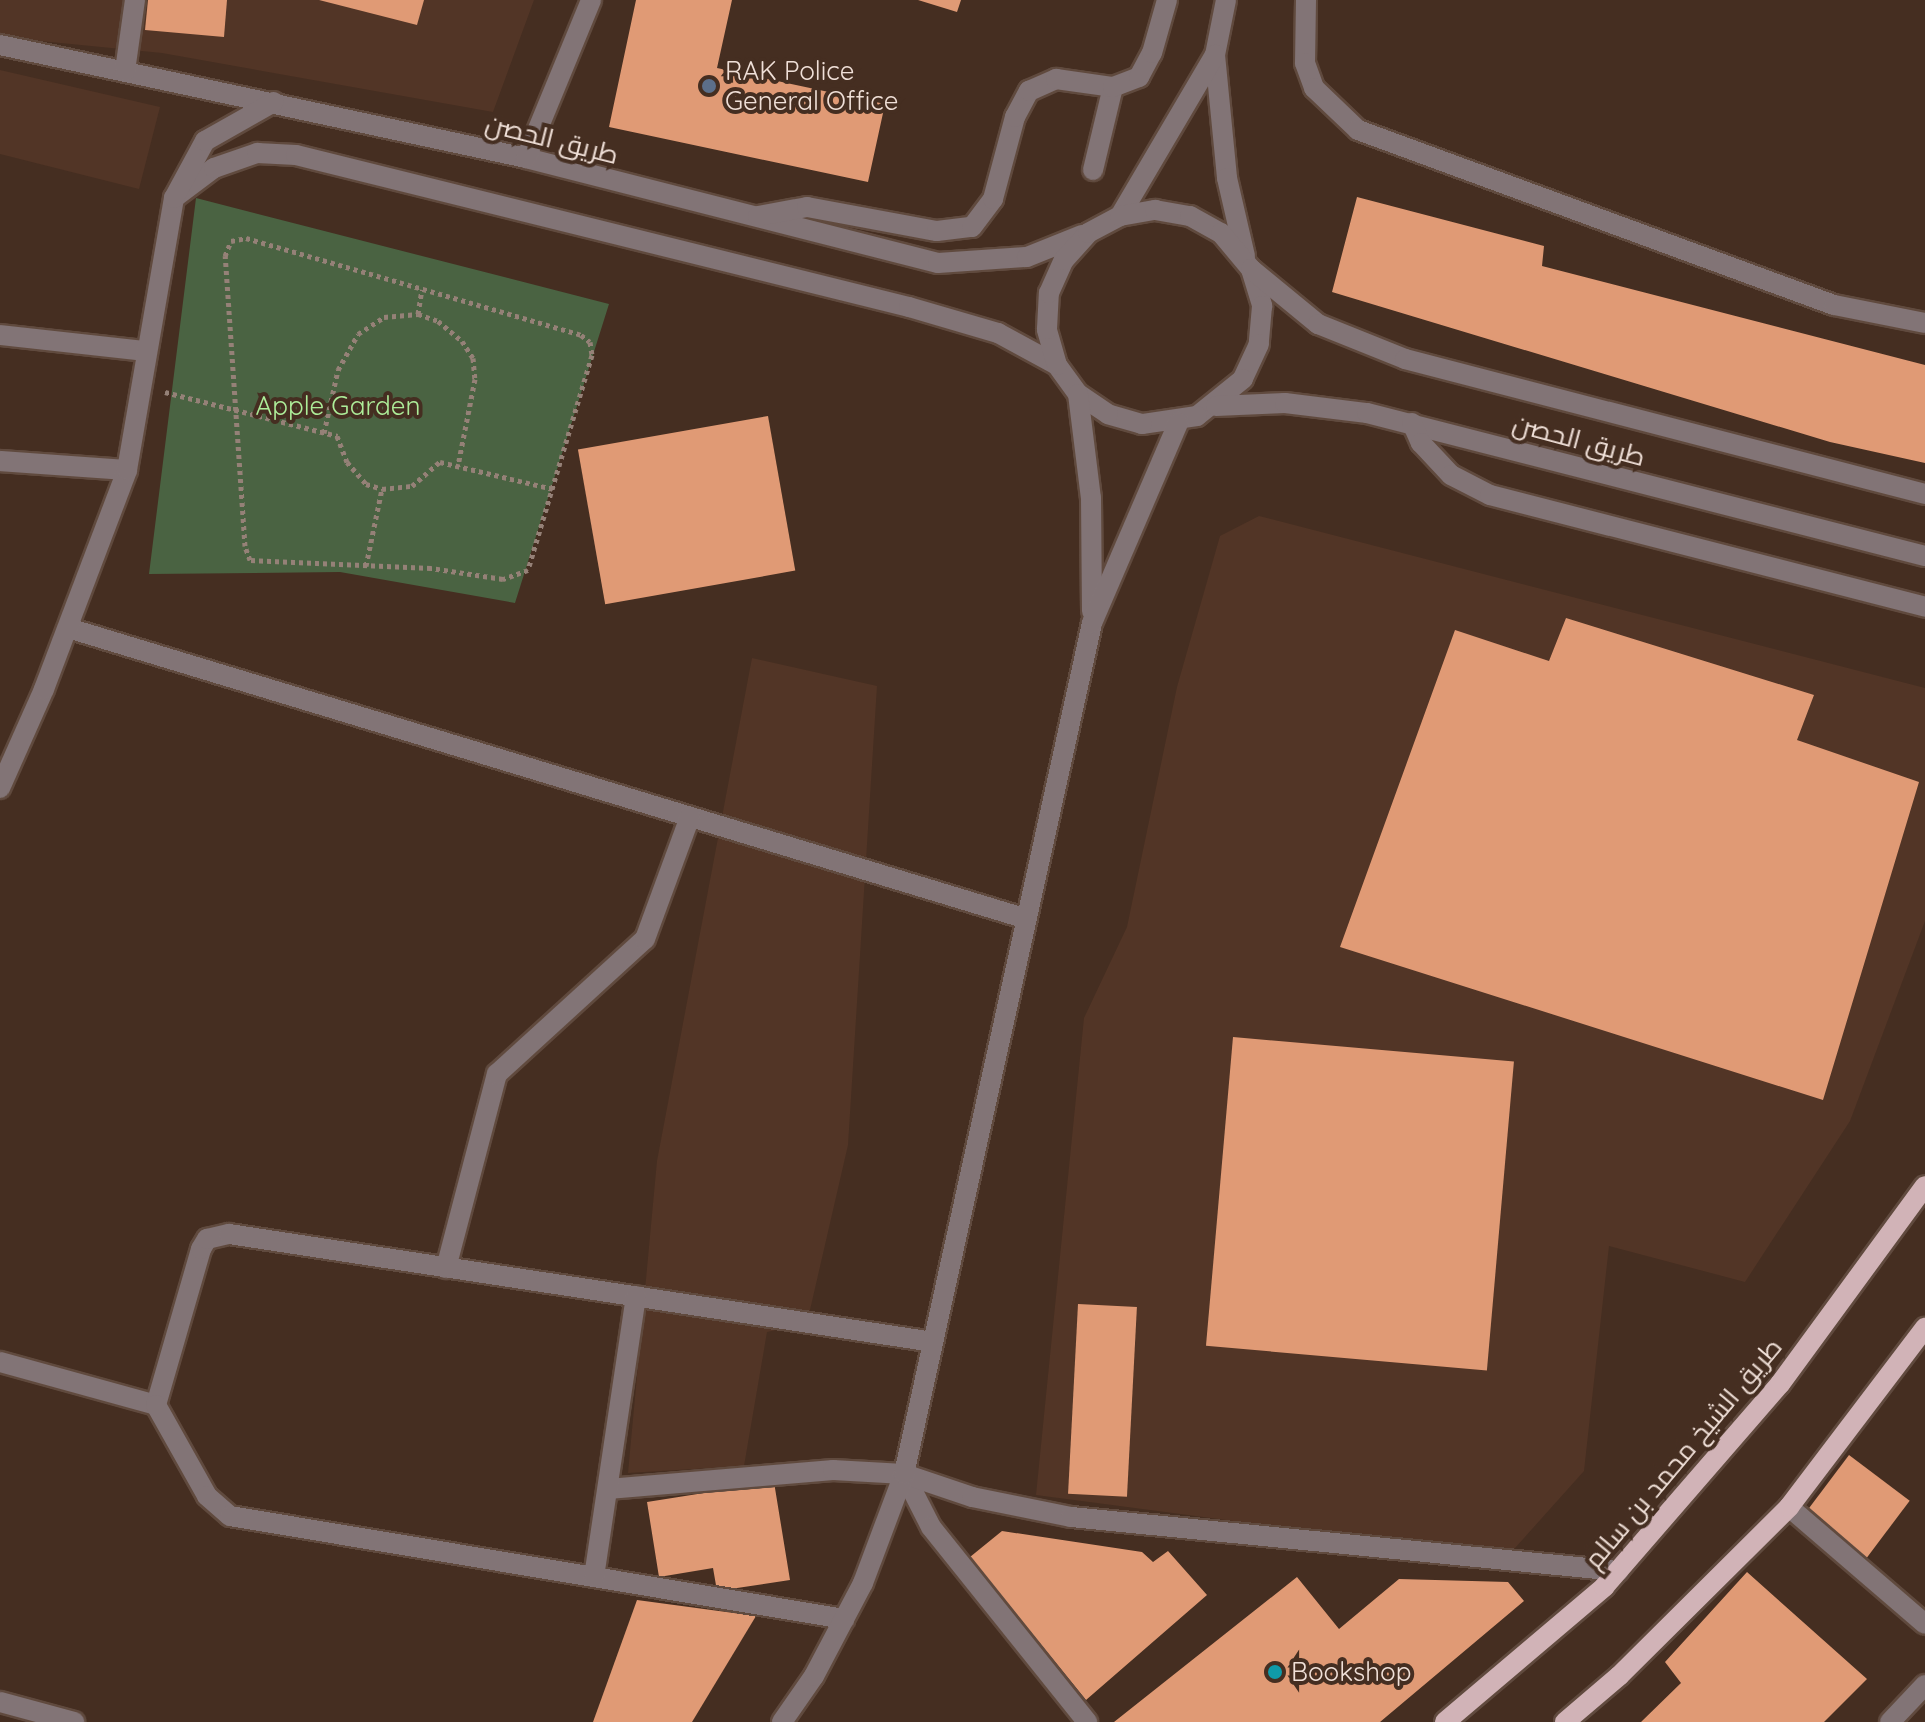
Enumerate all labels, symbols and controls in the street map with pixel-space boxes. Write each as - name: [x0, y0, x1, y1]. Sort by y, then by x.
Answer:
- place label: RAK Police General Office: [725, 55, 898, 116]
- marker: RAK Police General Office: [700, 77, 718, 95]
- street label: طريق الحصن: [482, 107, 622, 171]
- park label: Apple Garden: [256, 390, 420, 422]
- street label: طريق الحصن: [1509, 407, 1649, 473]
- street label: طريق الشيخ محمد بن سالم: [1578, 1332, 1788, 1574]
- place label: Bookshop: [1291, 1656, 1412, 1688]
- marker: Bookshop: [1266, 1663, 1284, 1681]

